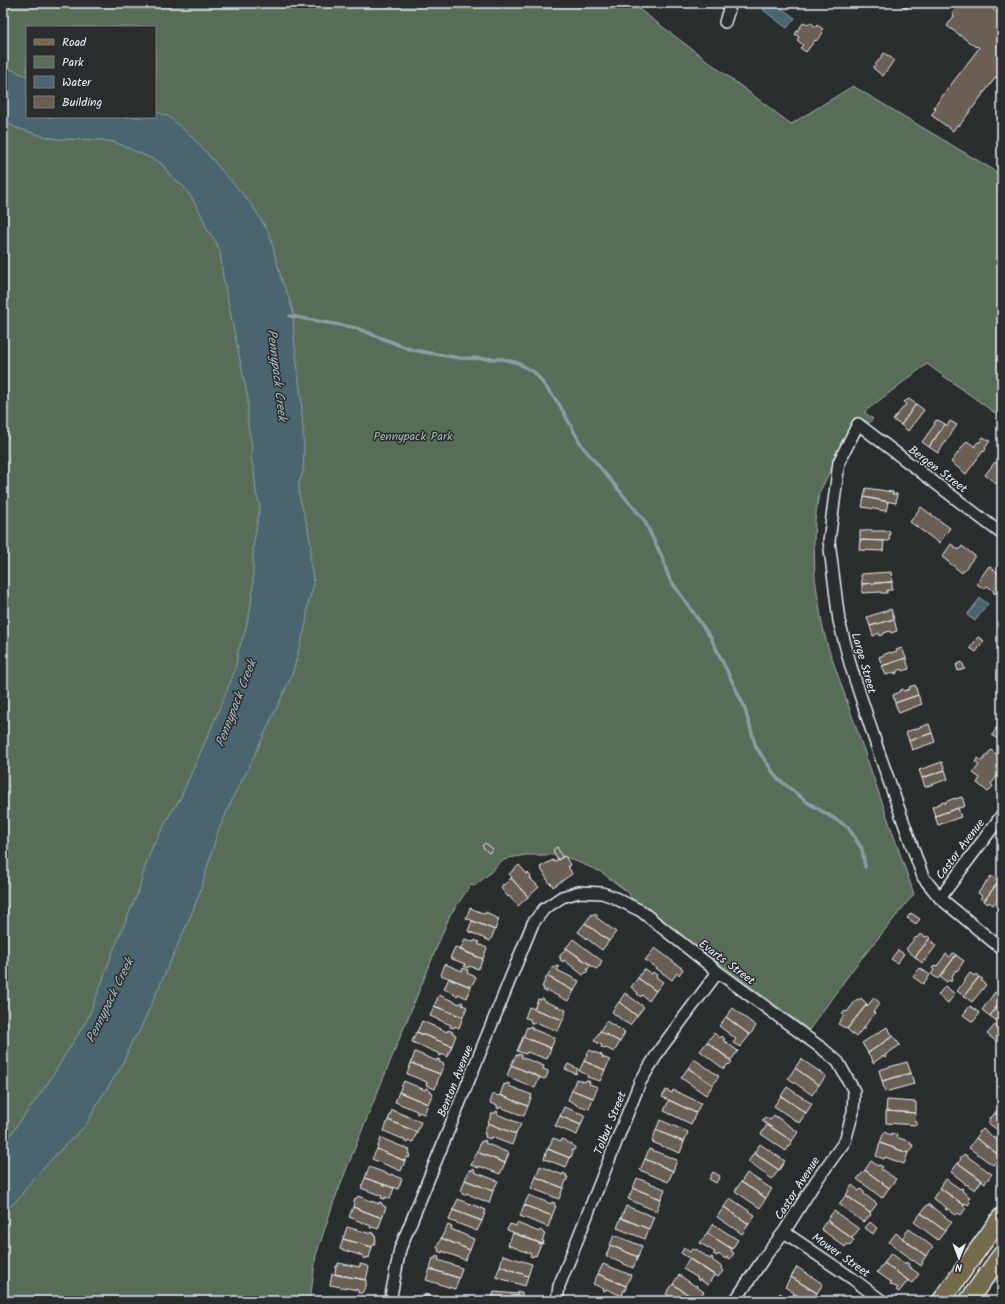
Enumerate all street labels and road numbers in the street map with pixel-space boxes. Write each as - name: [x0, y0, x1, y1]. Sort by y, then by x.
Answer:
- street label: Bergen Street: [904, 441, 972, 498]
- street label: Large Street: [846, 630, 881, 696]
- street label: Castor Avenue: [931, 814, 990, 884]
- street label: Evarts Street: [694, 935, 759, 990]
- street label: Benton Avenue: [432, 1042, 479, 1120]
- street label: Tolbut Street: [589, 1088, 632, 1158]
- street label: Castor Avenue: [770, 1152, 825, 1224]
- street label: Mower Street: [808, 1228, 874, 1283]

